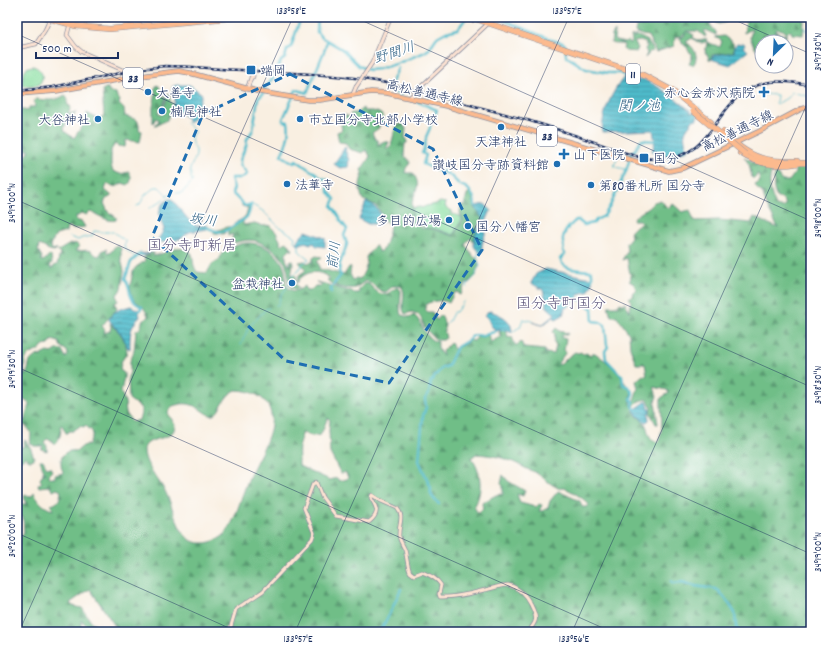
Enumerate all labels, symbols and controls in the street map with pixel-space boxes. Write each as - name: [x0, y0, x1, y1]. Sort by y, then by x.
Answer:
- text: 133°58'E: [276, 5, 306, 19]
- text: 133°57'E: [552, 5, 582, 19]
- text: 34°17'30"N: [812, 33, 826, 71]
- scale bar: [36, 34, 118, 60]
- north arrow: [754, 34, 794, 74]
- water label: 野間川: [372, 38, 418, 70]
- text: 500 m: [42, 41, 72, 58]
- text: N: [764, 53, 776, 70]
- place label: 端岡: [260, 63, 286, 82]
- marker: 端岡: [245, 64, 257, 76]
- road number: 11: [626, 64, 640, 84]
- road number: 33: [123, 68, 143, 88]
- street label: 高松善通寺線: [384, 76, 466, 113]
- place label: 大善寺: [156, 85, 195, 104]
- place label: 赤心会赤沢病院: [664, 85, 755, 104]
- marker: 赤心会赤沢病院: [758, 86, 770, 98]
- marker: 大善寺: [143, 87, 153, 97]
- water label: 関ノ池: [618, 97, 661, 117]
- place label: 楠尾神社: [170, 104, 222, 123]
- marker: 楠尾神社: [157, 106, 167, 116]
- street label: 高松善通寺線: [699, 106, 778, 158]
- place label: 大谷神社: [38, 112, 90, 131]
- place label: 市立国分寺北部小学校: [308, 112, 438, 131]
- marker: 大谷神社: [93, 114, 103, 124]
- marker: 市立国分寺北部小学校: [295, 114, 305, 124]
- marker: 天津神社: [496, 122, 506, 132]
- road number: 33: [537, 126, 557, 146]
- place label: 天津神社: [475, 134, 527, 153]
- place label: 山下医院: [573, 147, 625, 166]
- marker: 山下医院: [558, 148, 570, 160]
- place label: 国分: [653, 151, 679, 170]
- marker: 国分: [638, 152, 650, 164]
- place label: 讃岐国分寺跡資料館: [432, 157, 549, 176]
- marker: 讃岐国分寺跡資料館: [552, 159, 562, 169]
- place label: 法華寺: [295, 177, 334, 196]
- place label: 第80番札所 国分寺: [599, 178, 705, 197]
- marker: 法華寺: [282, 179, 292, 189]
- marker: 第80番札所 国分寺: [586, 180, 596, 190]
- text: 34°19'00"N: [6, 183, 20, 223]
- text: 34°18'00"N: [812, 198, 826, 238]
- water label: 坂川: [188, 209, 218, 233]
- place label: 多目的広場: [376, 213, 441, 232]
- marker: 多目的広場: [444, 215, 454, 225]
- place label: 国分八幡宮: [476, 219, 541, 238]
- marker: 国分八幡宮: [463, 221, 473, 231]
- district label: 国分寺町新居: [147, 236, 237, 258]
- water label: 前川: [323, 240, 347, 270]
- place label: 盆栽神社: [232, 276, 284, 295]
- marker: 盆栽神社: [287, 278, 297, 288]
- district label: 国分寺町国分: [516, 294, 606, 316]
- text: 34°19'30"N: [6, 349, 20, 388]
- text: 34°18'30"N: [812, 366, 826, 404]
- text: 34°20'00"N: [6, 514, 20, 558]
- text: 34°19'00"N: [812, 532, 826, 572]
- text: 133°57'E: [283, 633, 313, 647]
- text: 133°56'E: [559, 633, 590, 647]

